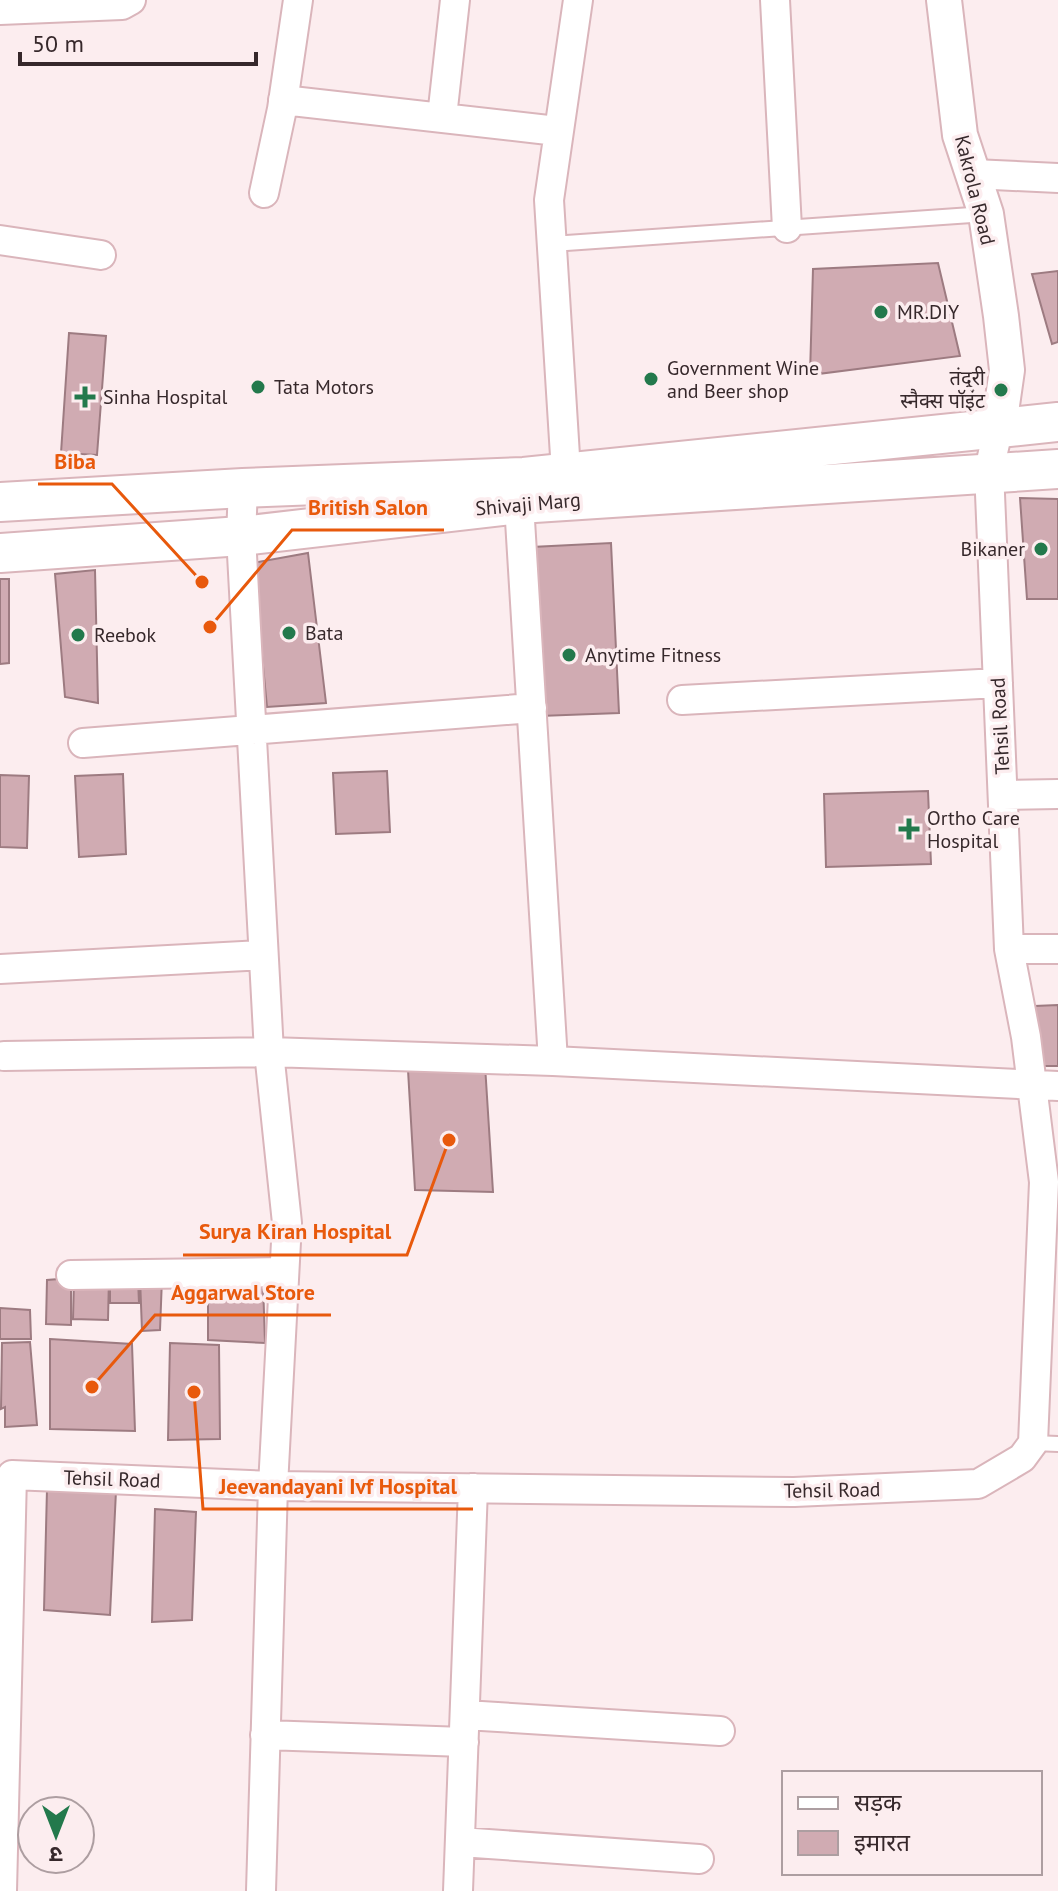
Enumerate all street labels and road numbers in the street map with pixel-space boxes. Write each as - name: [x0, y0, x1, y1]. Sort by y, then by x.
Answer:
- street label: Kakrola Road: [949, 132, 1001, 248]
- street label: Shivaji Marg: [474, 486, 582, 522]
- street label: Tehsil Road: [984, 677, 1016, 775]
- street label: Tehsil Road: [63, 1464, 161, 1494]
- street label: Tehsil Road: [783, 1476, 881, 1504]

